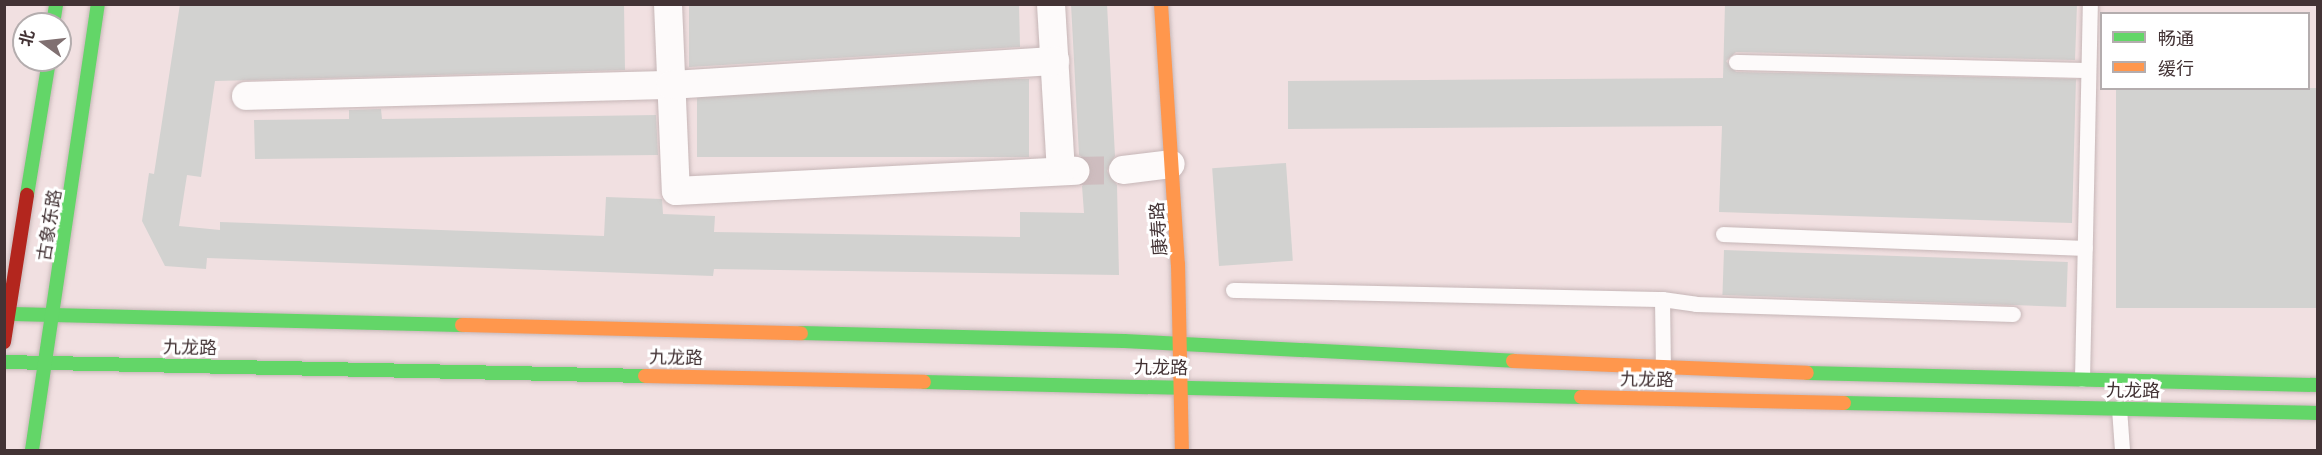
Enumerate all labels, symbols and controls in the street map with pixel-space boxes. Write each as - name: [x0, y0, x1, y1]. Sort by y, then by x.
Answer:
- north arrow: [12, 12, 72, 72]
- legend: [2100, 12, 2310, 90]
- text: 畅通: [2158, 26, 2194, 50]
- text: 北: [14, 27, 39, 48]
- text: 缓行: [2158, 56, 2194, 80]
- street label: 古象东路: [33, 188, 65, 262]
- street label: 康寿路: [1145, 201, 1171, 257]
- street label: 九龙路: [163, 336, 217, 358]
- street label: 九龙路: [649, 346, 703, 368]
- street label: 九龙路: [1134, 356, 1188, 378]
- street label: 九龙路: [1620, 368, 1674, 390]
- street label: 九龙路: [2106, 379, 2160, 401]

